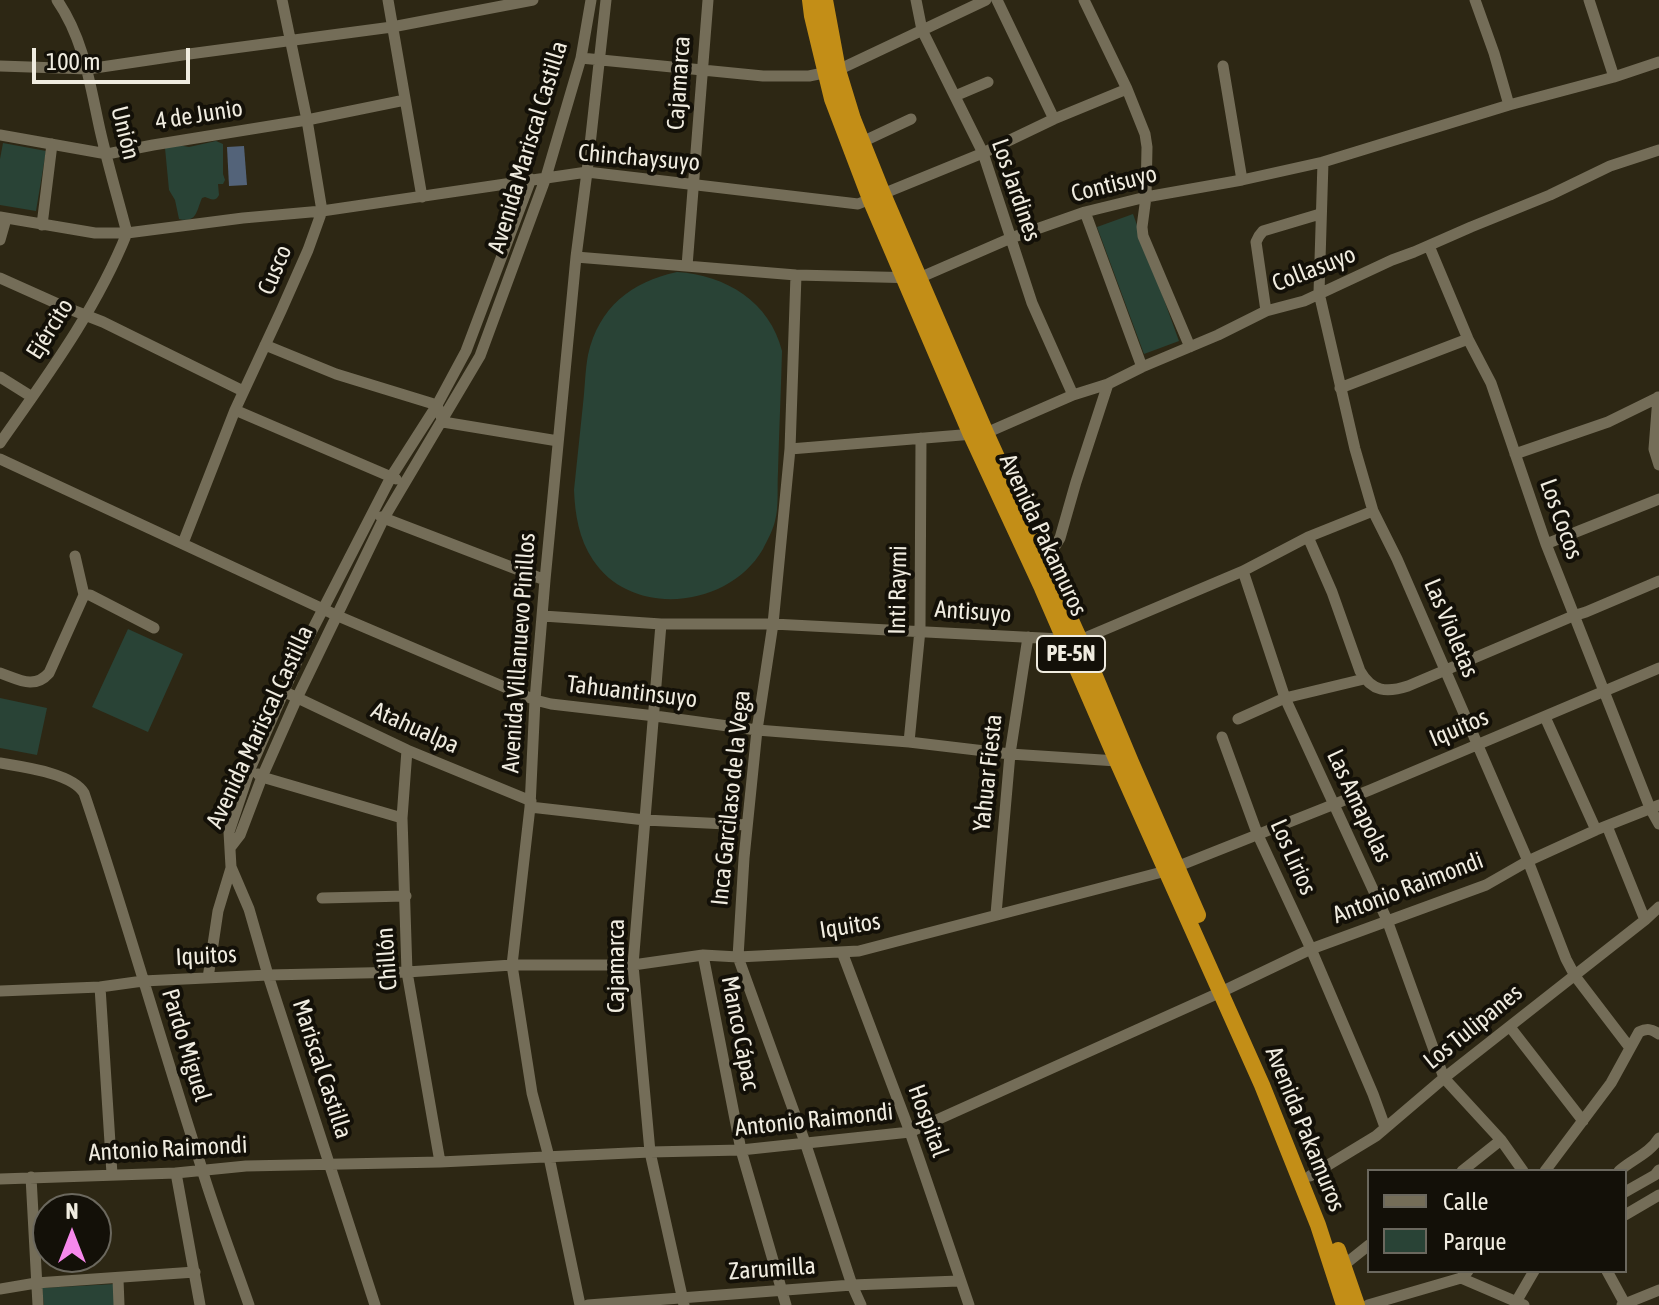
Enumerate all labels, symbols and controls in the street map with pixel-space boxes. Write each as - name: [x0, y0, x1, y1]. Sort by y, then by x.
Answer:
- scale bar: [36, 32, 194, 82]
- street label: Cajamarca: [661, 35, 697, 131]
- street label: Avenida Mariscal Castilla: [482, 38, 574, 256]
- text: 100 m: [46, 48, 100, 75]
- street label: 4 de Junio: [153, 94, 245, 136]
- street label: Unión: [104, 103, 146, 163]
- street label: Los Jardines: [985, 135, 1047, 245]
- street label: Chinchaysuyo: [577, 138, 701, 178]
- street label: Contisuyo: [1068, 159, 1160, 209]
- street label: Collasuyo: [1268, 240, 1360, 298]
- street label: Cusco: [252, 241, 298, 299]
- street label: Ejército: [20, 293, 80, 365]
- street label: Avenida Pakamuros: [993, 450, 1093, 620]
- street label: Los Cocos: [1533, 475, 1589, 563]
- street label: Avenida Villanuevo Pinillos: [496, 532, 542, 774]
- street label: Inti Raymi: [883, 545, 913, 635]
- street label: Las Violetas: [1417, 574, 1485, 682]
- street label: Antisuyo: [934, 595, 1012, 629]
- street label: Avenida Mariscal Castilla: [200, 621, 320, 833]
- road number: PE-5N: [1037, 636, 1105, 672]
- street label: Tahuantinsuyo: [565, 670, 699, 714]
- street label: Inca Garcilaso de la Vega: [705, 689, 757, 907]
- street label: Atahualpa: [367, 696, 463, 760]
- street label: Iquitos: [1425, 703, 1493, 753]
- street label: Yahuar Fiesta: [968, 713, 1008, 833]
- street label: Las Amapolas: [1320, 745, 1398, 867]
- street label: Los Lirios: [1264, 815, 1322, 899]
- street label: Antonio Raimondi: [1329, 846, 1487, 930]
- street label: Iquitos: [818, 907, 882, 945]
- street label: Cajamarca: [602, 919, 630, 1013]
- street label: Chillón: [370, 926, 404, 992]
- street label: Iquitos: [175, 940, 237, 972]
- street label: Manco Cápac: [715, 973, 765, 1093]
- street label: Los Tulipanes: [1418, 978, 1528, 1076]
- street label: Pardo Miguel: [155, 985, 217, 1105]
- street label: Mariscal Castilla: [286, 996, 358, 1142]
- street label: Avenida Pakamuros: [1259, 1042, 1351, 1216]
- street label: Hospital: [902, 1081, 954, 1161]
- street label: Antonio Raimondi: [734, 1097, 894, 1143]
- street label: Antonio Raimondi: [88, 1130, 248, 1168]
- legend: [1367, 1169, 1627, 1273]
- text: Calle: [1443, 1188, 1488, 1215]
- north arrow: [32, 1193, 112, 1273]
- text: N: [66, 1198, 78, 1224]
- text: Parque: [1443, 1228, 1506, 1255]
- street label: Zarumilla: [727, 1252, 817, 1286]

